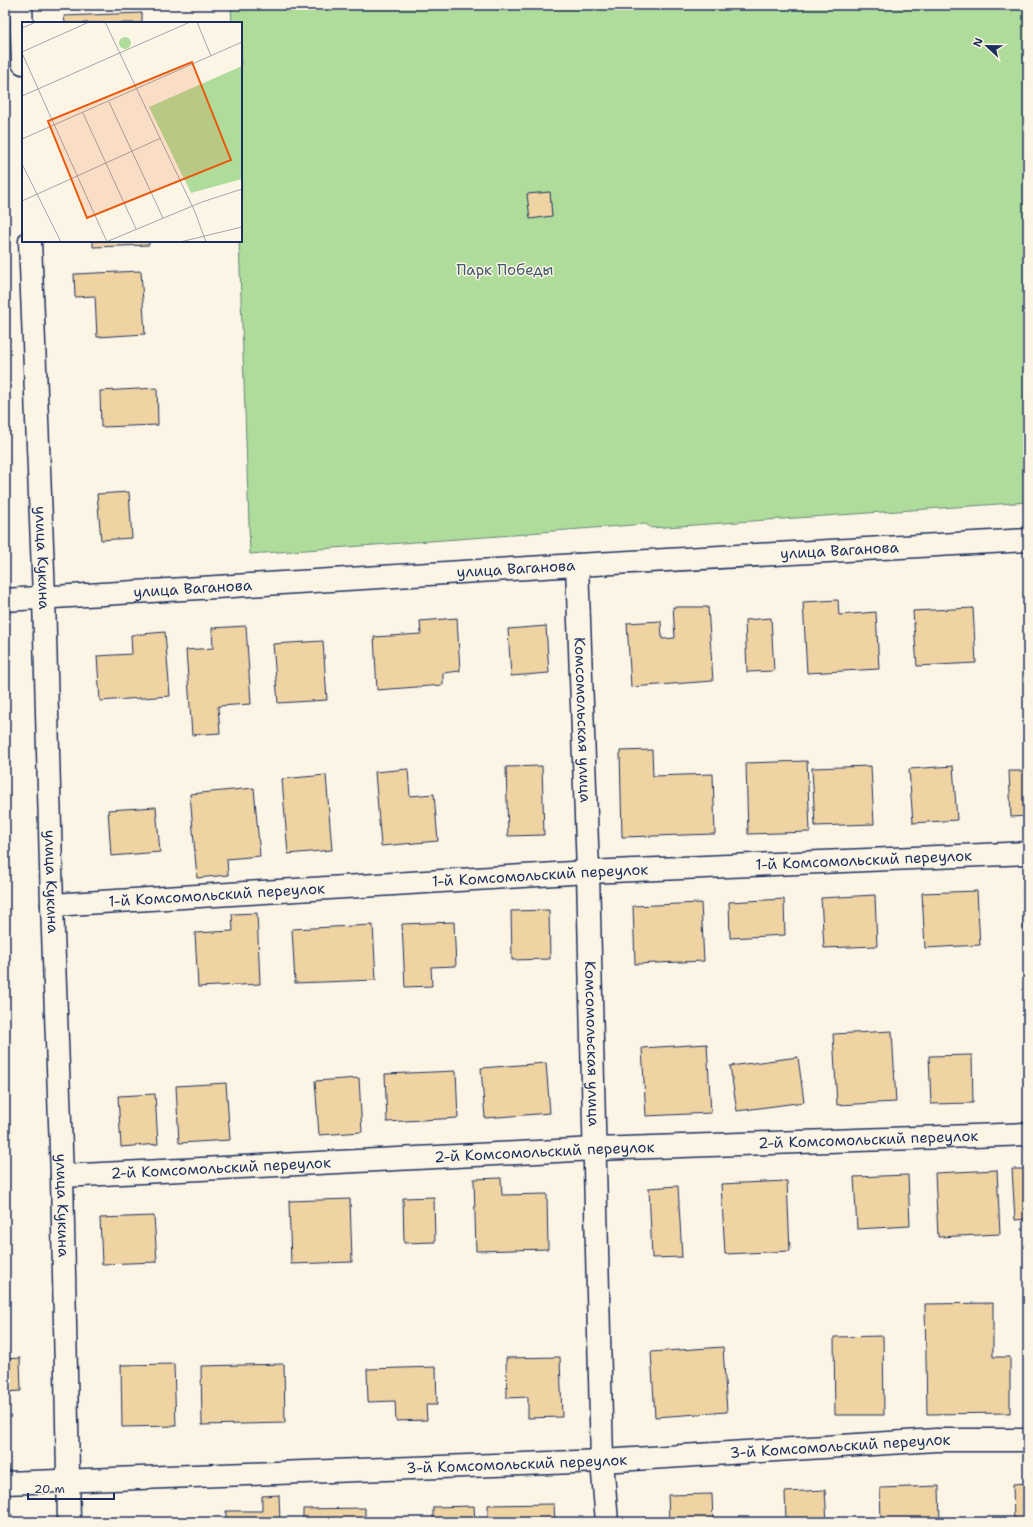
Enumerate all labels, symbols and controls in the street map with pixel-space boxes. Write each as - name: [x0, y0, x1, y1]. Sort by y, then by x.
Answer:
- inset map: [22, 22, 242, 242]
- north arrow: [967, 26, 1007, 66]
- text: N: [970, 35, 987, 49]
- park label: Парк Победы: [456, 260, 554, 280]
- street label: улица Кукина: [30, 506, 54, 610]
- street label: улица Ваганова: [780, 537, 900, 564]
- street label: улица Ваганова: [456, 555, 577, 582]
- street label: улица Ваганова: [133, 575, 253, 602]
- street label: Комсомольская улица: [570, 637, 596, 804]
- street label: улица Кукина: [40, 830, 63, 934]
- street label: 1-й Комсомольский переулок: [755, 845, 972, 875]
- street label: 1-й Комсомольский переулок: [431, 859, 649, 892]
- street label: 1-й Комсомольский переулок: [108, 878, 326, 912]
- street label: Комсомольская улица: [580, 961, 604, 1127]
- street label: 2-й Комсомольский переулок: [758, 1126, 979, 1153]
- street label: 2-й Комсомольский переулок: [434, 1137, 655, 1167]
- street label: 2-й Комсомольский переулок: [110, 1152, 331, 1184]
- street label: улица Кукина: [51, 1153, 74, 1258]
- street label: 3-й Комсомольский переулок: [729, 1430, 951, 1463]
- street label: 3-й Комсомольский переулок: [406, 1449, 628, 1478]
- scale bar: [28, 1475, 114, 1501]
- text: 20 m: [34, 1481, 65, 1497]

